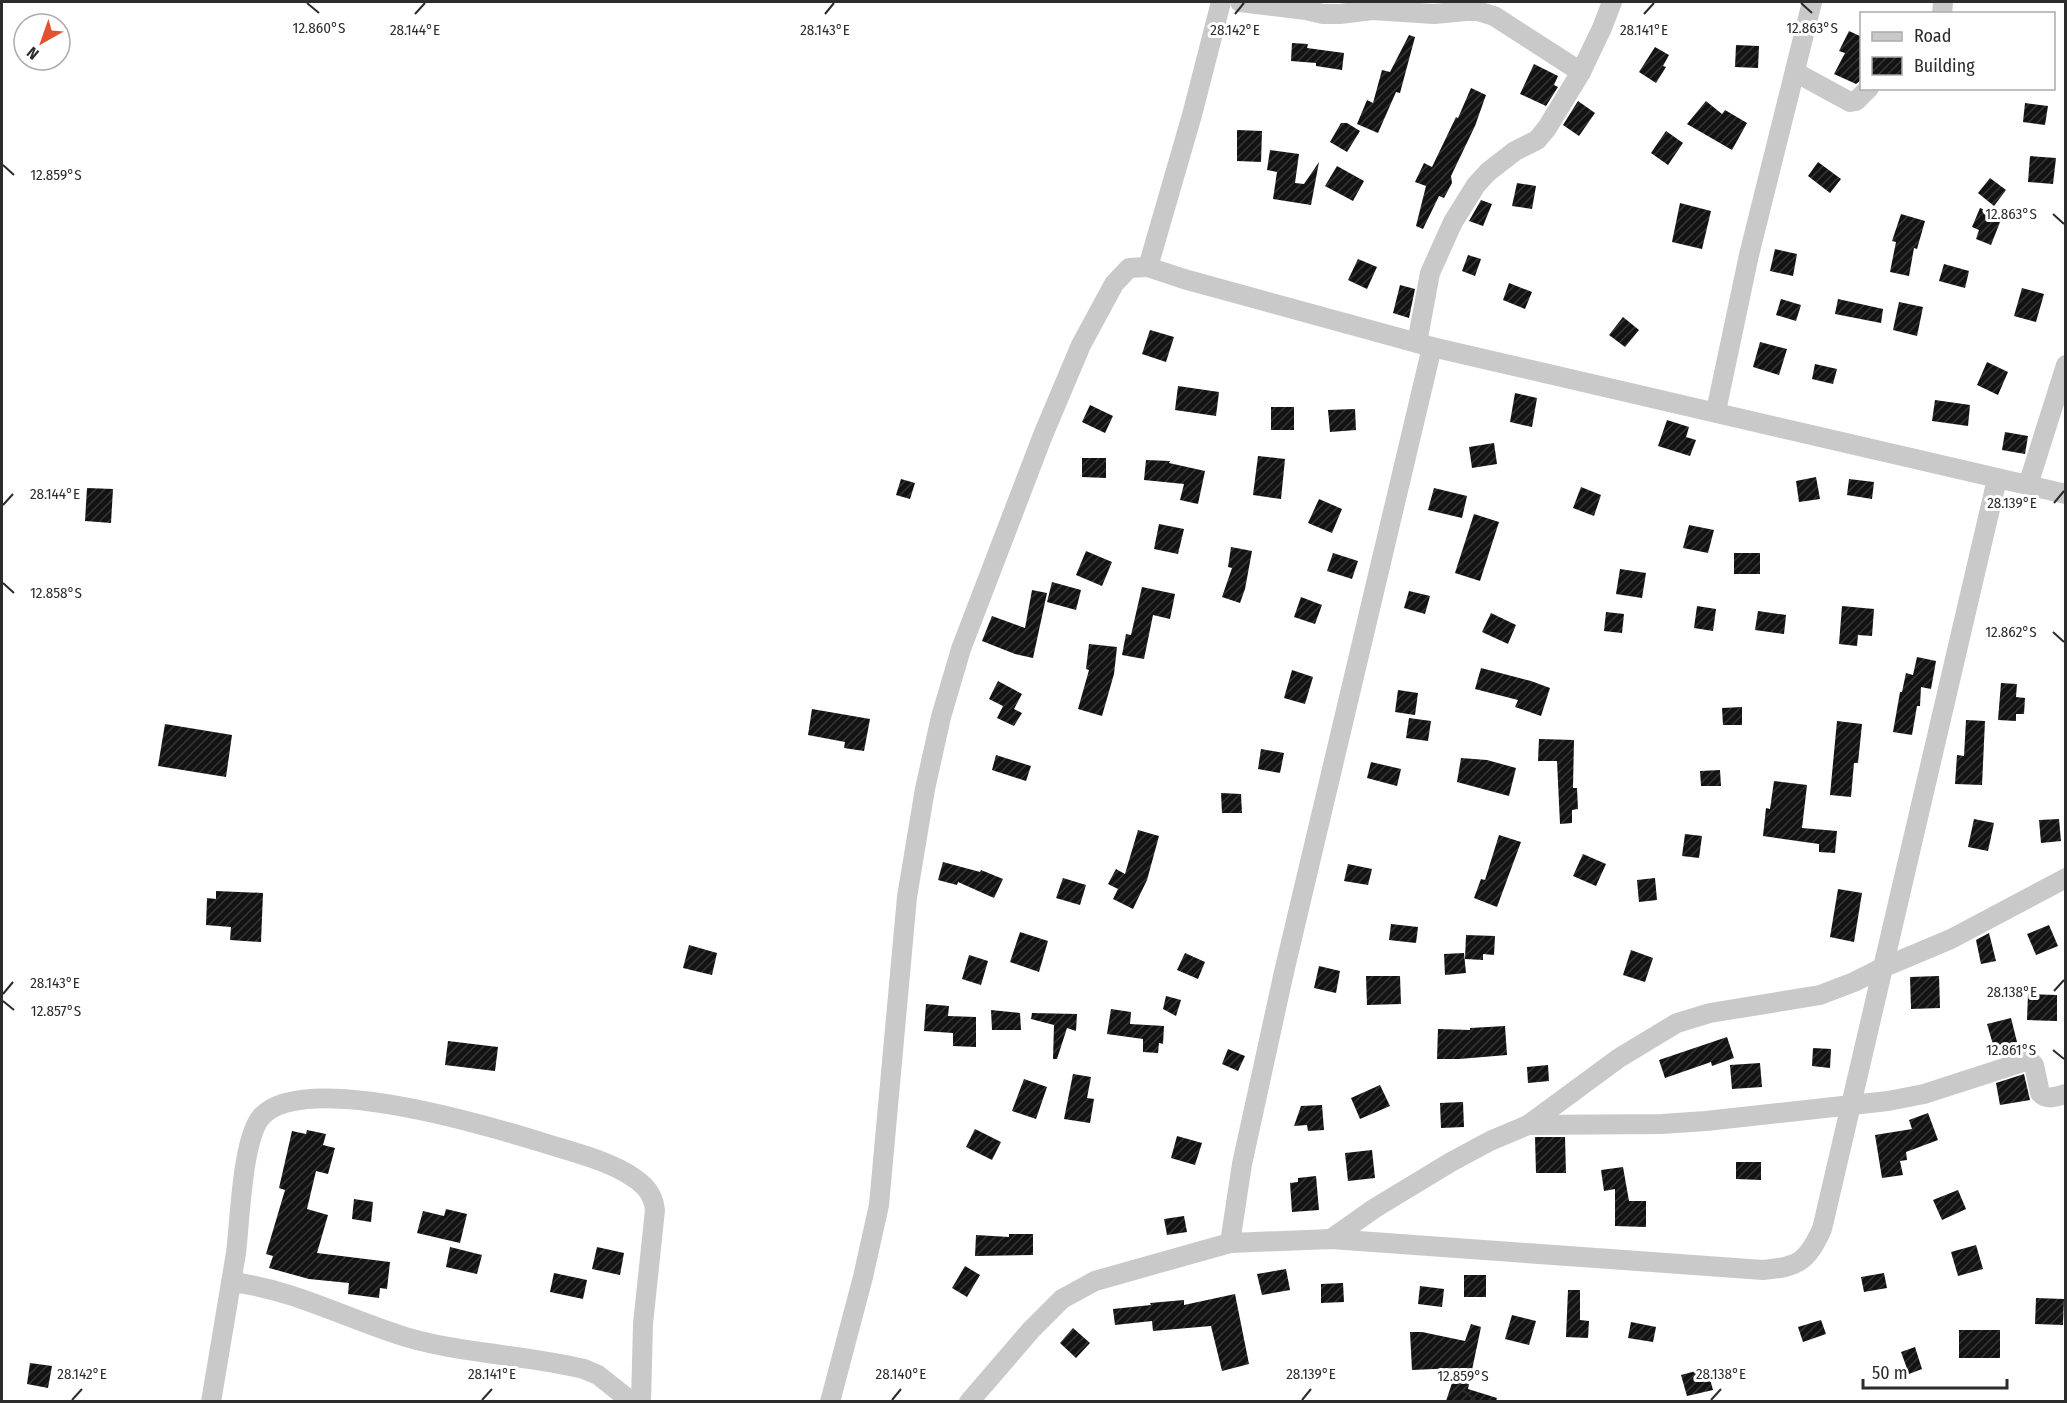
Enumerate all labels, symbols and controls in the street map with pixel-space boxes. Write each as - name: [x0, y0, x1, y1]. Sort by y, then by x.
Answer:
- north arrow: [12, 12, 72, 72]
- legend: [1860, 12, 2055, 90]
- text: 12.860°S: [293, 19, 345, 37]
- text: 12.863°S: [1786, 19, 1838, 37]
- text: 28.144°E: [390, 21, 440, 39]
- text: 28.143°E: [800, 21, 850, 39]
- text: 28.142°E: [1210, 21, 1260, 39]
- text: 28.141°E: [1620, 21, 1668, 39]
- text: Road: [1914, 25, 1951, 47]
- text: N: [23, 43, 42, 63]
- text: Building: [1914, 55, 1975, 77]
- text: 12.859°S: [30, 166, 82, 184]
- text: 12.863°S: [1985, 205, 2037, 223]
- text: 28.144°E: [30, 485, 80, 503]
- text: 28.139°E: [1987, 494, 2037, 512]
- text: 12.858°S: [30, 584, 82, 602]
- text: 12.862°S: [1985, 623, 2037, 641]
- text: 28.143°E: [30, 974, 80, 992]
- text: 28.138°E: [1987, 983, 2037, 1001]
- text: 12.857°S: [31, 1002, 81, 1020]
- text: 12.861°S: [1986, 1041, 2036, 1059]
- scale bar: [1863, 1352, 2007, 1390]
- text: 50 m: [1872, 1362, 1908, 1384]
- text: 28.142°E: [57, 1365, 107, 1383]
- text: 28.141°E: [468, 1365, 516, 1383]
- text: 28.140°E: [876, 1365, 926, 1383]
- text: 28.139°E: [1286, 1365, 1336, 1383]
- text: 28.138°E: [1696, 1365, 1746, 1383]
- text: 12.859°S: [1437, 1367, 1489, 1385]

